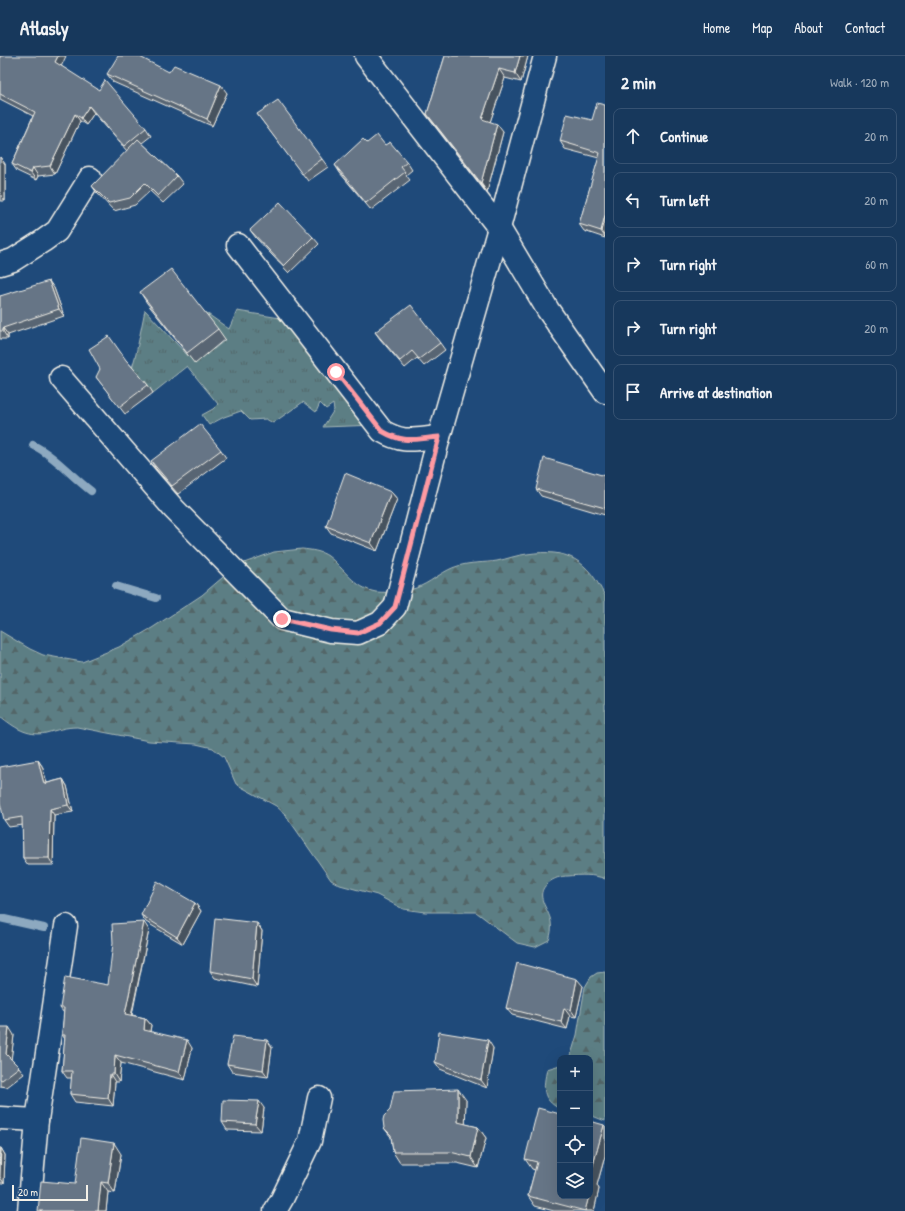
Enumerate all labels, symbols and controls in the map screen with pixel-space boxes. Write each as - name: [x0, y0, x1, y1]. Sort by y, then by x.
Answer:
- text: Atlasly: [20, 15, 69, 41]
- text: Home: [703, 18, 730, 37]
- text: Map: [752, 18, 772, 37]
- text: About: [794, 18, 823, 37]
- text: Contact: [845, 18, 885, 37]
- text: 2 min: [621, 71, 656, 94]
- text: Walk · 120 m: [830, 73, 889, 91]
- icon: ahead: [622, 125, 644, 147]
- text: Continue: [660, 126, 708, 147]
- text: 20 m: [864, 127, 888, 145]
- icon: left: [622, 189, 644, 211]
- text: Turn left: [660, 190, 710, 211]
- text: 20 m: [864, 191, 888, 209]
- icon: right: [622, 253, 644, 275]
- text: Turn right: [660, 254, 716, 275]
- text: 60 m: [865, 255, 888, 273]
- icon: right: [622, 317, 644, 339]
- text: Turn right: [660, 318, 716, 339]
- text: 20 m: [864, 319, 888, 337]
- route start: [327, 363, 345, 381]
- icon: arrive: [622, 381, 644, 403]
- text: Arrive at destination: [660, 382, 772, 403]
- route end: [273, 610, 291, 628]
- map controls: [557, 1055, 593, 1199]
- button: +: [557, 1055, 593, 1091]
- button: −: [557, 1091, 593, 1127]
- button: locate: [557, 1127, 593, 1163]
- button: layers: [557, 1163, 593, 1199]
- scale bar: [12, 1183, 88, 1202]
- text: 20 m: [18, 1185, 38, 1199]

